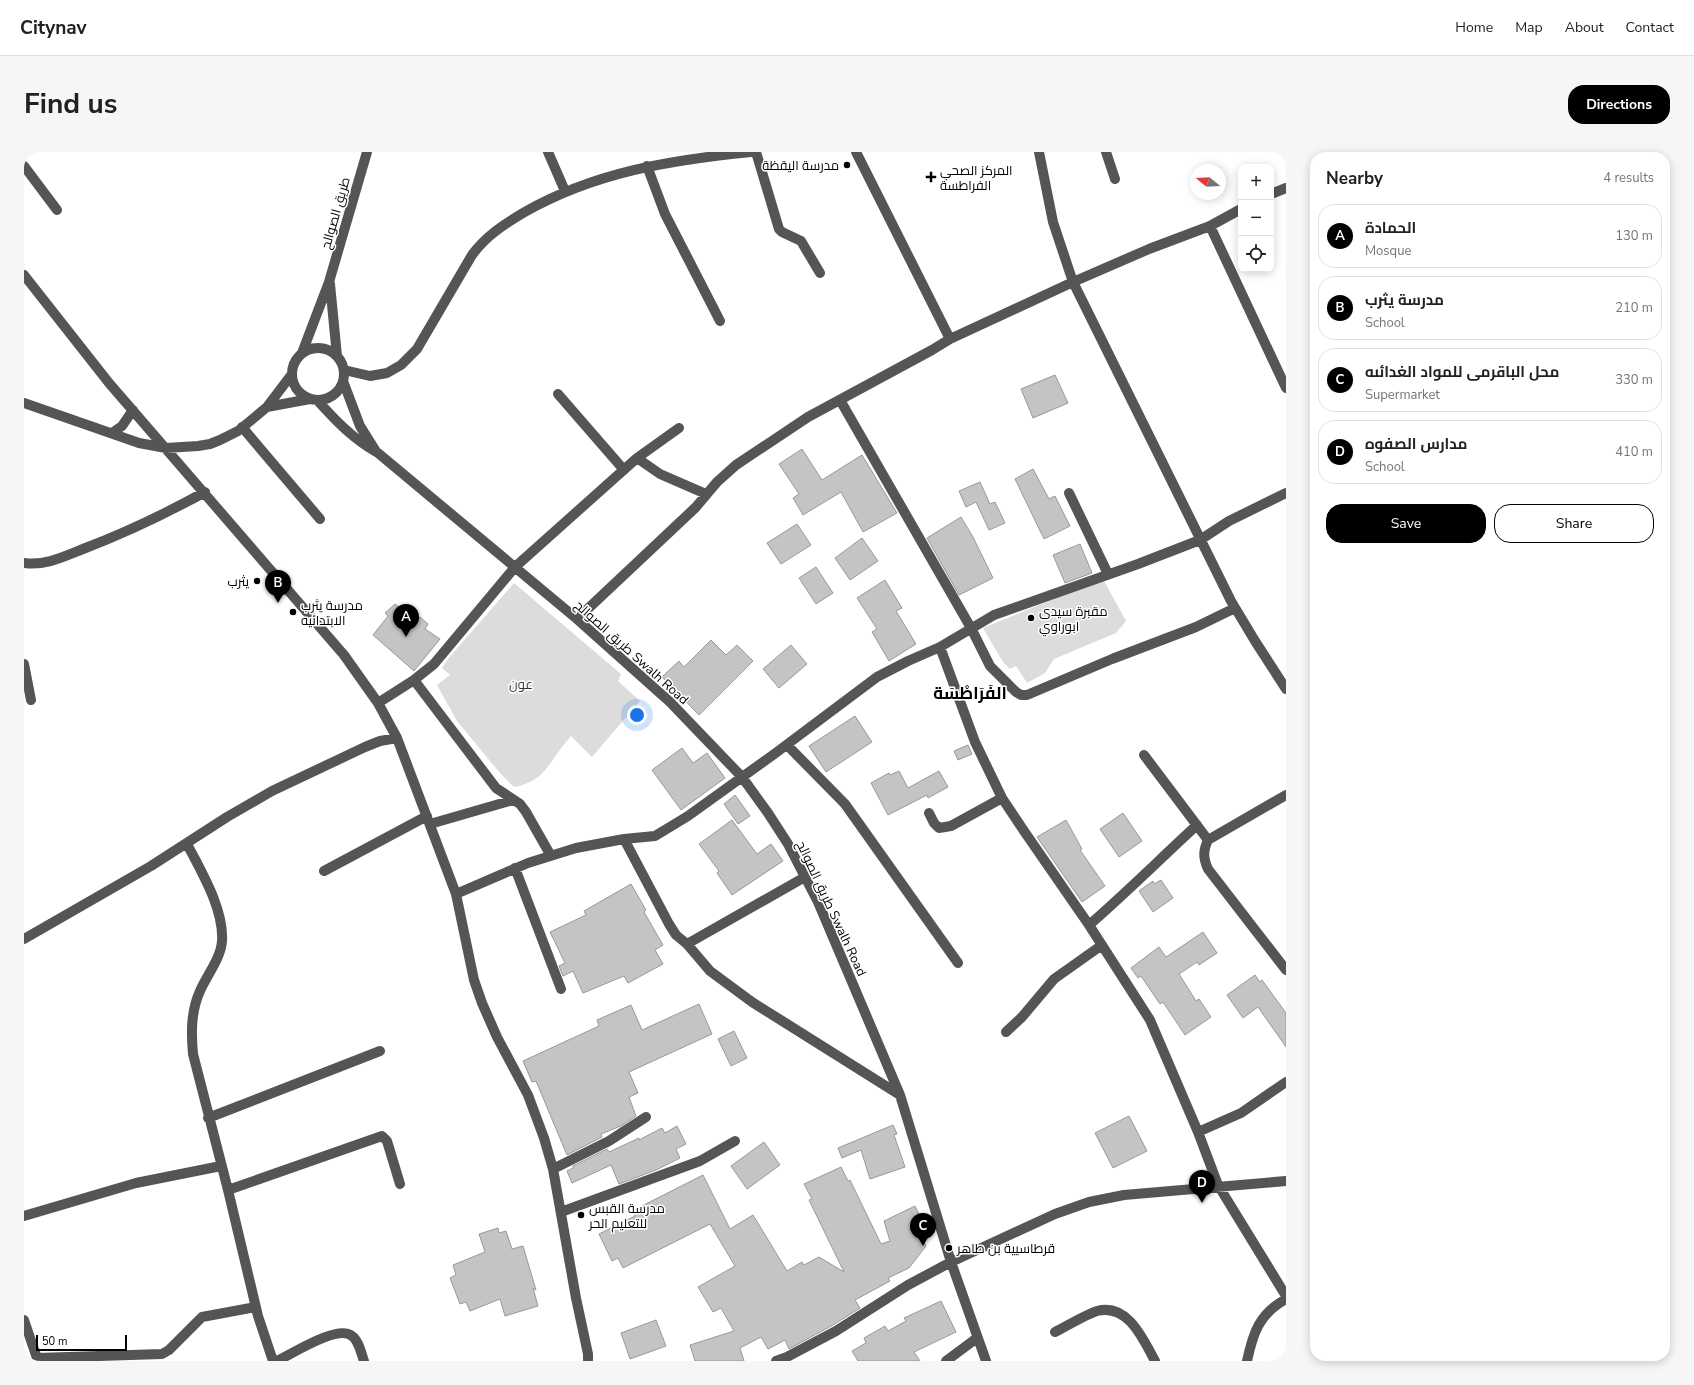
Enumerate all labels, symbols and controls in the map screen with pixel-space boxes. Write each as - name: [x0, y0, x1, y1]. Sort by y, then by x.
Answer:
- text: Citynav: [20, 15, 87, 41]
- text: Home: [1455, 18, 1493, 37]
- text: Map: [1515, 18, 1543, 37]
- text: About: [1565, 18, 1604, 37]
- text: Contact: [1626, 18, 1674, 37]
- text: Find us: [24, 85, 118, 123]
- button: Directions: [1568, 85, 1670, 124]
- place label: مدرسة اليقظة: [762, 157, 839, 175]
- marker: مدرسة اليقظة: [842, 160, 852, 170]
- place label: المركز الصحي الفراطسة: [940, 162, 1013, 195]
- north arrow: [1190, 164, 1226, 200]
- map controls: [1238, 164, 1274, 272]
- button: +: [1238, 164, 1274, 200]
- text: Nearby: [1326, 167, 1383, 190]
- text: 4 results: [1603, 169, 1654, 187]
- marker: المركز الصحي الفراطسة: [925, 171, 937, 183]
- street label: طريق الصوالح: [317, 175, 355, 251]
- button: −: [1238, 200, 1274, 236]
- text: الحمادة: [1365, 218, 1416, 238]
- text: A: [1335, 227, 1345, 245]
- text: 130 m: [1615, 227, 1653, 245]
- button: locate: [1238, 236, 1274, 272]
- text: Mosque: [1365, 242, 1411, 260]
- text: مدرسة يثرب: [1365, 290, 1444, 310]
- text: B: [1336, 299, 1344, 317]
- text: 210 m: [1615, 299, 1653, 317]
- text: School: [1365, 314, 1405, 332]
- text: محل الباقرمى للمواد الغدائىه: [1365, 362, 1559, 382]
- text: C: [1336, 371, 1344, 389]
- text: 330 m: [1615, 371, 1653, 389]
- text: Supermarket: [1365, 386, 1440, 404]
- text: مدارس الصفوه: [1365, 434, 1467, 454]
- text: D: [1335, 443, 1345, 461]
- text: 410 m: [1615, 443, 1653, 461]
- text: School: [1365, 458, 1405, 476]
- button: Save: [1326, 504, 1486, 543]
- button: Share: [1494, 504, 1654, 543]
- pin: B: [265, 570, 291, 603]
- place label: يثرب: [228, 573, 250, 591]
- marker: يثرب: [252, 576, 262, 586]
- place label: مدرسة يثرب الابتدائيه: [301, 597, 363, 630]
- street label: طريق الصوالح Swalh Road: [570, 597, 692, 709]
- place label: مقبرة سيدى ابوراوي: [1039, 603, 1107, 637]
- pin: A: [393, 604, 419, 637]
- marker: مدرسة يثرب الابتدائيه: [288, 607, 298, 617]
- marker: مقبرة سيدى ابوراوي: [1026, 613, 1036, 623]
- park label: عون: [509, 676, 533, 694]
- district label: الفَرَاطْسَة: [933, 682, 1007, 705]
- your location: [627, 705, 647, 725]
- street label: طريق الصوالح Swalh Road: [792, 838, 870, 979]
- pin: D: [1189, 1170, 1215, 1203]
- place label: مدرسة القبس للتعليم الحر: [588, 1200, 665, 1233]
- marker: مدرسة القبس للتعليم الحر: [576, 1210, 586, 1220]
- pin: C: [910, 1213, 936, 1246]
- place label: قرطاسيية بن طاهر: [956, 1240, 1055, 1258]
- marker: قرطاسيية بن طاهر: [944, 1243, 954, 1253]
- scale bar: [36, 1333, 127, 1352]
- text: 50 m: [42, 1334, 67, 1349]

